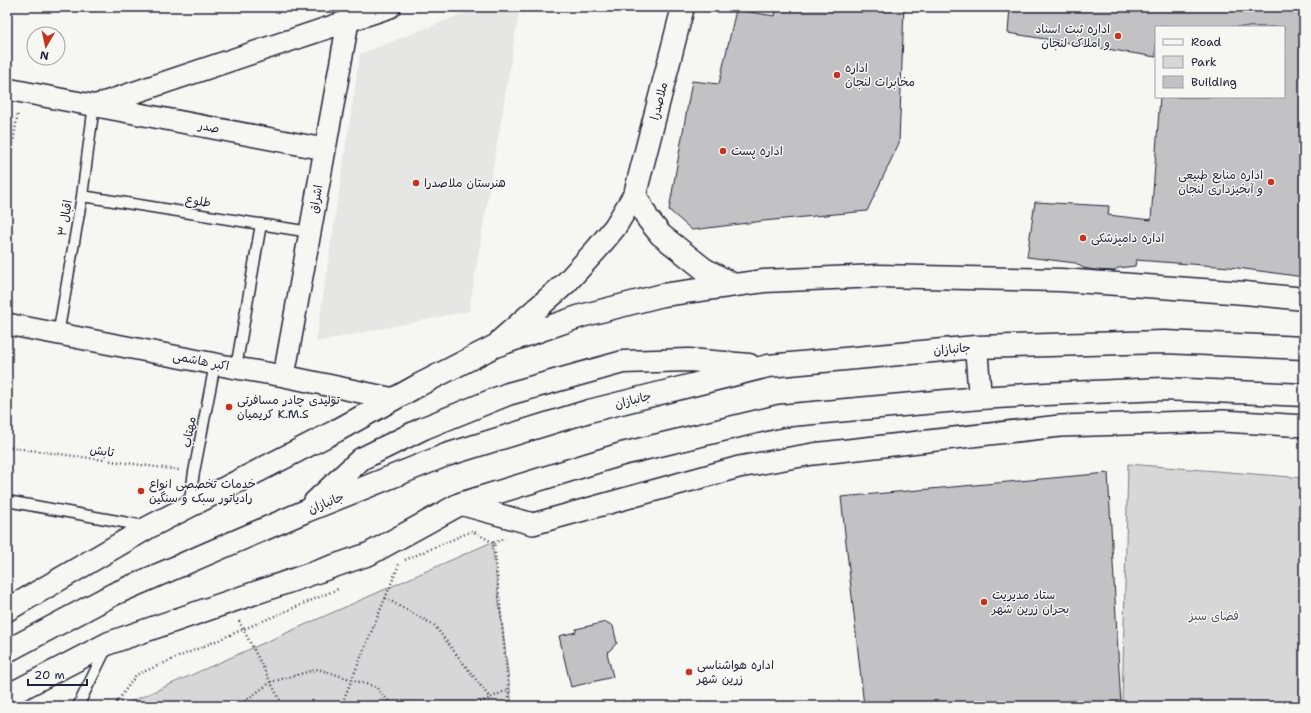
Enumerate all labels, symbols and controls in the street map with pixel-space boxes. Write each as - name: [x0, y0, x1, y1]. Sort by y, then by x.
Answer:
- place label: اداره ثبت اسناد و املاک لنجان: [1035, 21, 1110, 51]
- north arrow: [26, 26, 66, 66]
- legend: [1155, 26, 1285, 98]
- marker: اداره ثبت اسناد و املاک لنجان: [1113, 31, 1123, 41]
- text: Road: [1191, 34, 1222, 50]
- text: N: [39, 47, 50, 63]
- text: Park: [1191, 54, 1217, 70]
- place label: اداره مخابرات لنجان: [845, 60, 915, 90]
- marker: اداره مخابرات لنجان: [832, 70, 842, 80]
- text: Building: [1191, 74, 1237, 90]
- street label: ملاصدرا: [647, 80, 671, 122]
- street label: صدر: [196, 117, 221, 137]
- place label: اداره پست: [731, 143, 783, 159]
- marker: اداره پست: [718, 146, 728, 156]
- place label: اداره منابع طبیعی و آبخیزداری لنجان: [1178, 167, 1263, 197]
- place label: هنرستان ملاصدرا: [424, 175, 506, 191]
- marker: اداره منابع طبیعی و آبخیزداری لنجان: [1266, 177, 1276, 187]
- marker: هنرستان ملاصدرا: [411, 178, 421, 188]
- street label: اشراق: [306, 183, 326, 215]
- street label: طلوع: [184, 191, 212, 212]
- street label: اقبال ۳: [54, 198, 76, 238]
- place label: اداره دامپزشکی: [1091, 230, 1164, 246]
- marker: اداره دامپزشکی: [1078, 233, 1088, 243]
- street label: جانبازان: [933, 339, 971, 359]
- street label: اکبر هاشمی: [172, 348, 230, 374]
- street label: جانبازان: [613, 388, 653, 412]
- place label: تولیدی چادر مسافرتی کریمیان K.M.S: [237, 392, 340, 422]
- marker: تولیدی چادر مسافرتی کریمیان K.M.S: [224, 402, 234, 412]
- street label: مهتاب: [178, 415, 200, 449]
- street label: تابش: [89, 441, 116, 461]
- place label: خدمات تخصصی انواع رادیاتور سبک و سنگین: [149, 476, 256, 506]
- marker: خدمات تخصصی انواع رادیاتور سبک و سنگین: [136, 486, 146, 496]
- street label: جانبازان: [306, 489, 346, 517]
- place label: ستاد مدیریت بحران زرین شهر: [991, 587, 1069, 617]
- marker: ستاد مدیریت بحران زرین شهر: [979, 597, 989, 607]
- park label: فضای سبز: [1188, 608, 1239, 624]
- place label: اداره هواشناسی زرین شهر: [696, 657, 774, 687]
- scale bar: [28, 661, 87, 687]
- text: 20 m: [34, 667, 65, 683]
- marker: اداره هواشناسی زرین شهر: [684, 667, 694, 677]

